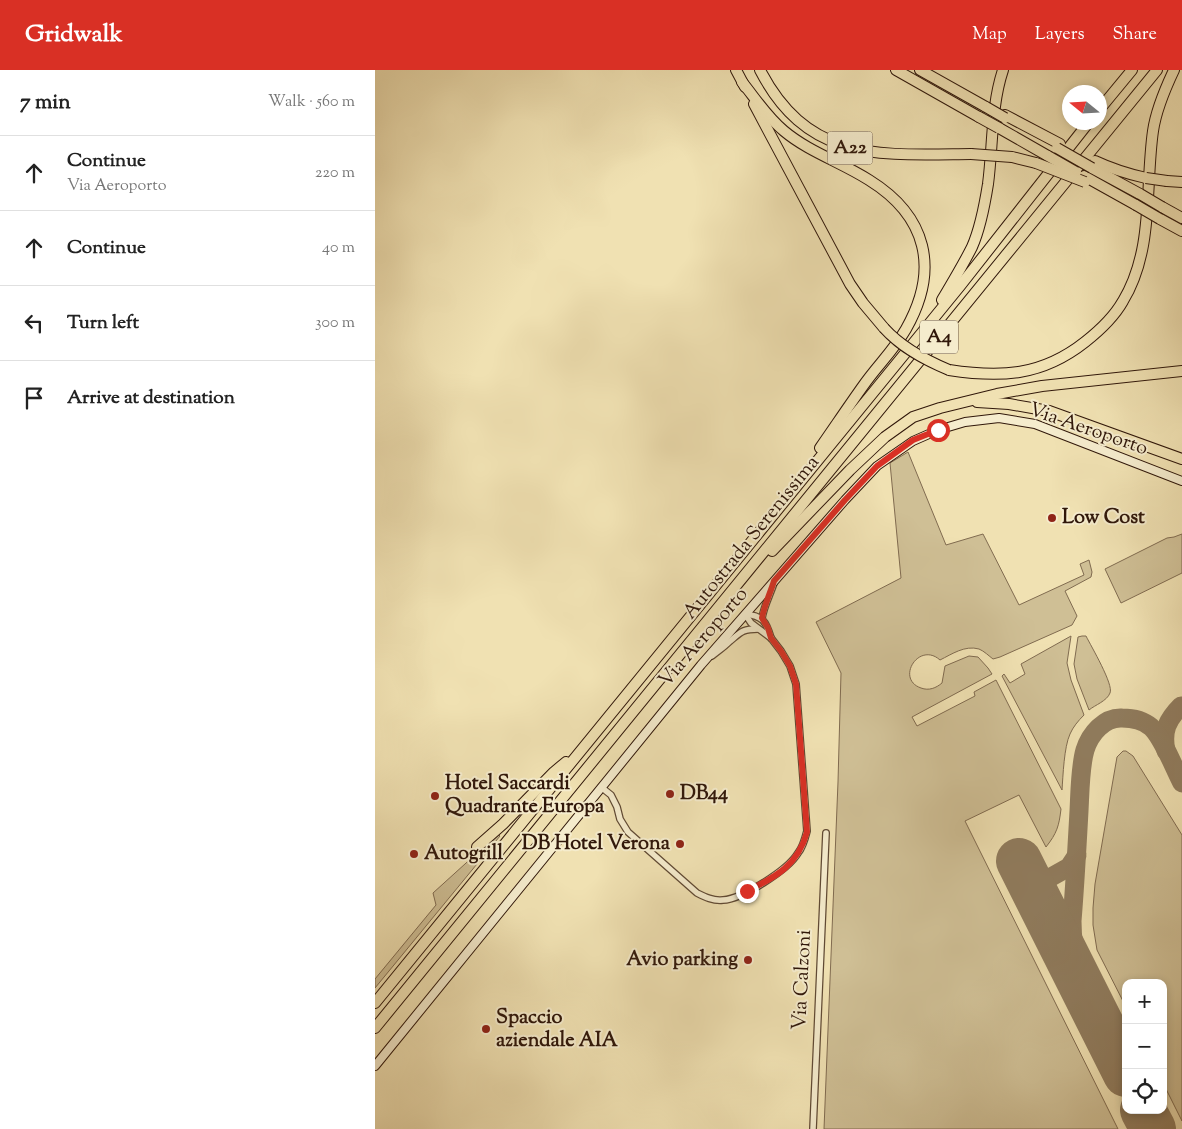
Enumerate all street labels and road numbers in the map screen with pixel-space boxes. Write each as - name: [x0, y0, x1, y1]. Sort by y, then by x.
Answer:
- road number: A22: [827, 132, 873, 164]
- road number: A4: [920, 320, 958, 354]
- street label: Via Aeroporto: [1025, 396, 1152, 464]
- street label: Autostrada Serenissima: [677, 450, 827, 626]
- street label: Via Aeroporto: [652, 582, 756, 694]
- street label: Via Calzoni: [786, 929, 820, 1031]

